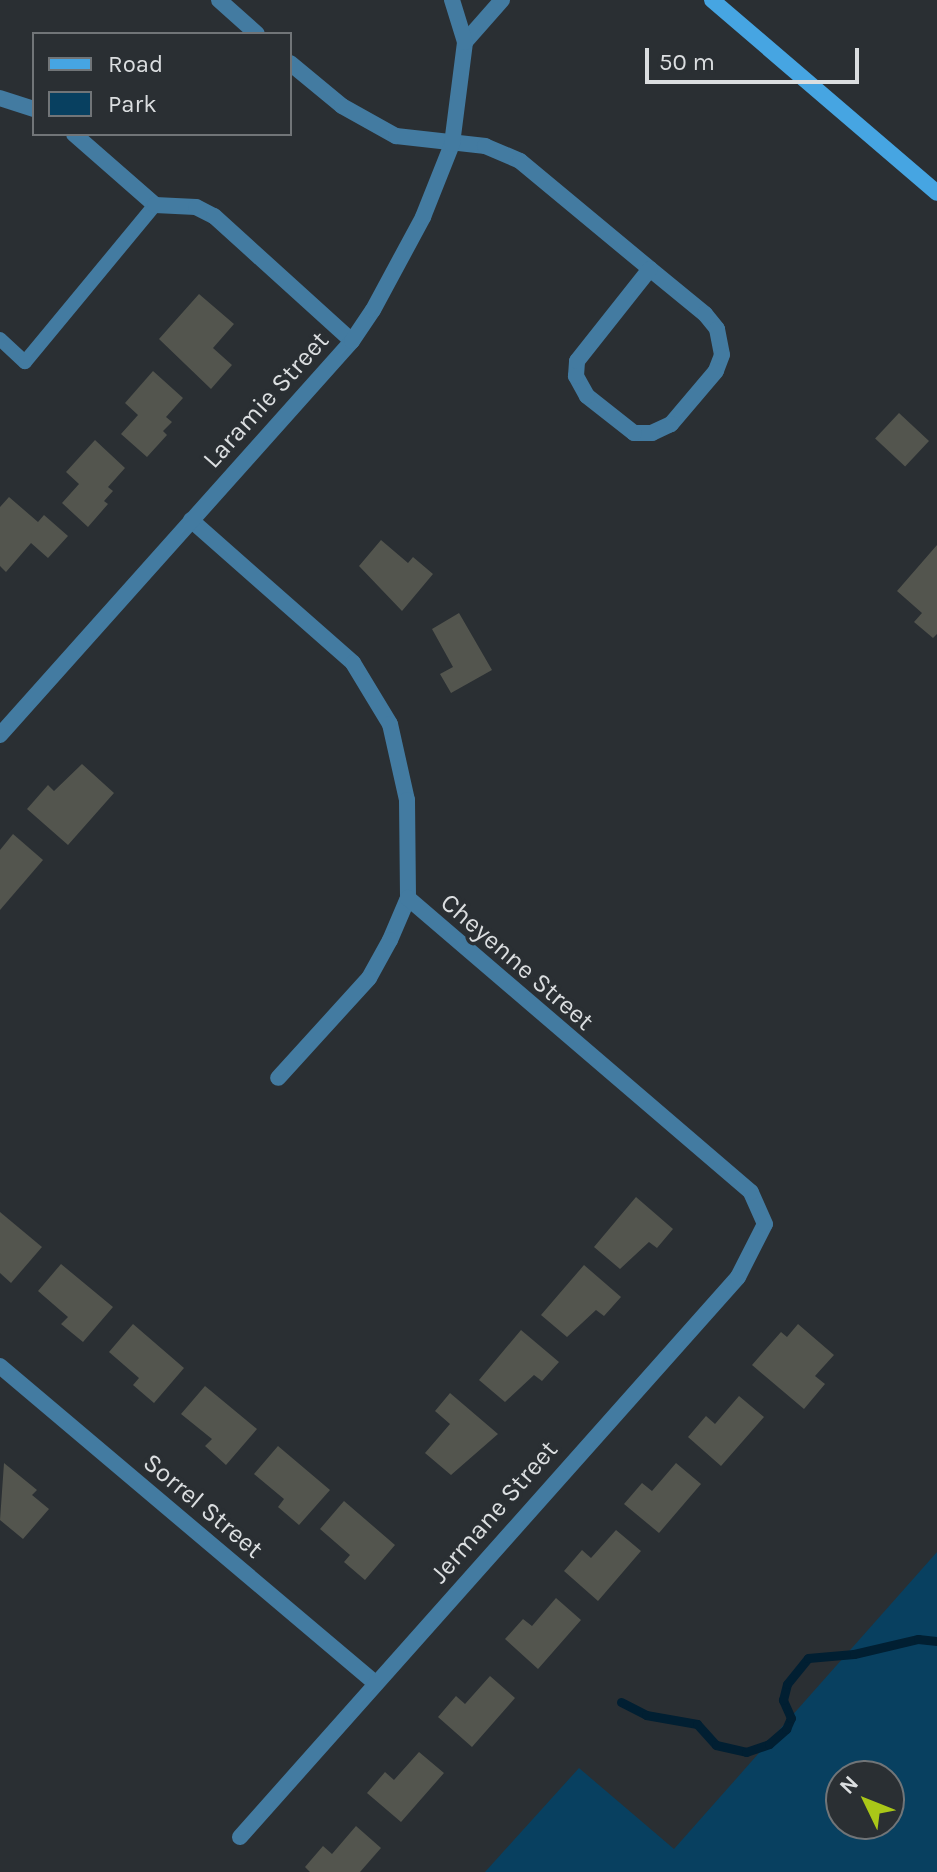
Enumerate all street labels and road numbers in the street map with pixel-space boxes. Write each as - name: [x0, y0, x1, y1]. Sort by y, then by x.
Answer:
- street label: Laramie Street: [196, 325, 336, 475]
- street label: Cheyenne Street: [434, 887, 600, 1037]
- street label: Jermane Street: [424, 1434, 564, 1590]
- street label: Sorrel Street: [137, 1447, 269, 1565]

